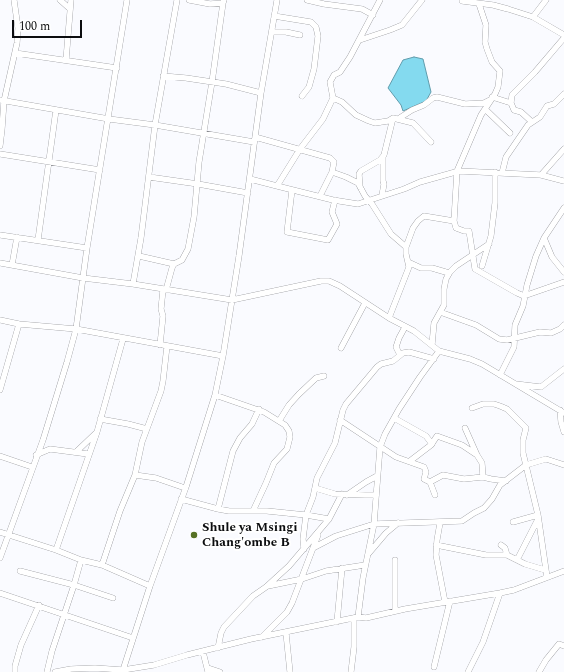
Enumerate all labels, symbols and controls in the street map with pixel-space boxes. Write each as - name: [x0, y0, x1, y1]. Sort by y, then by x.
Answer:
- scale bar: [14, 12, 84, 38]
- text: 100 m: [19, 17, 50, 36]
- place label: Shule ya Msingi Chang'ombe B: [202, 520, 298, 551]
- marker: Shule ya Msingi Chang'ombe B: [189, 530, 199, 540]

